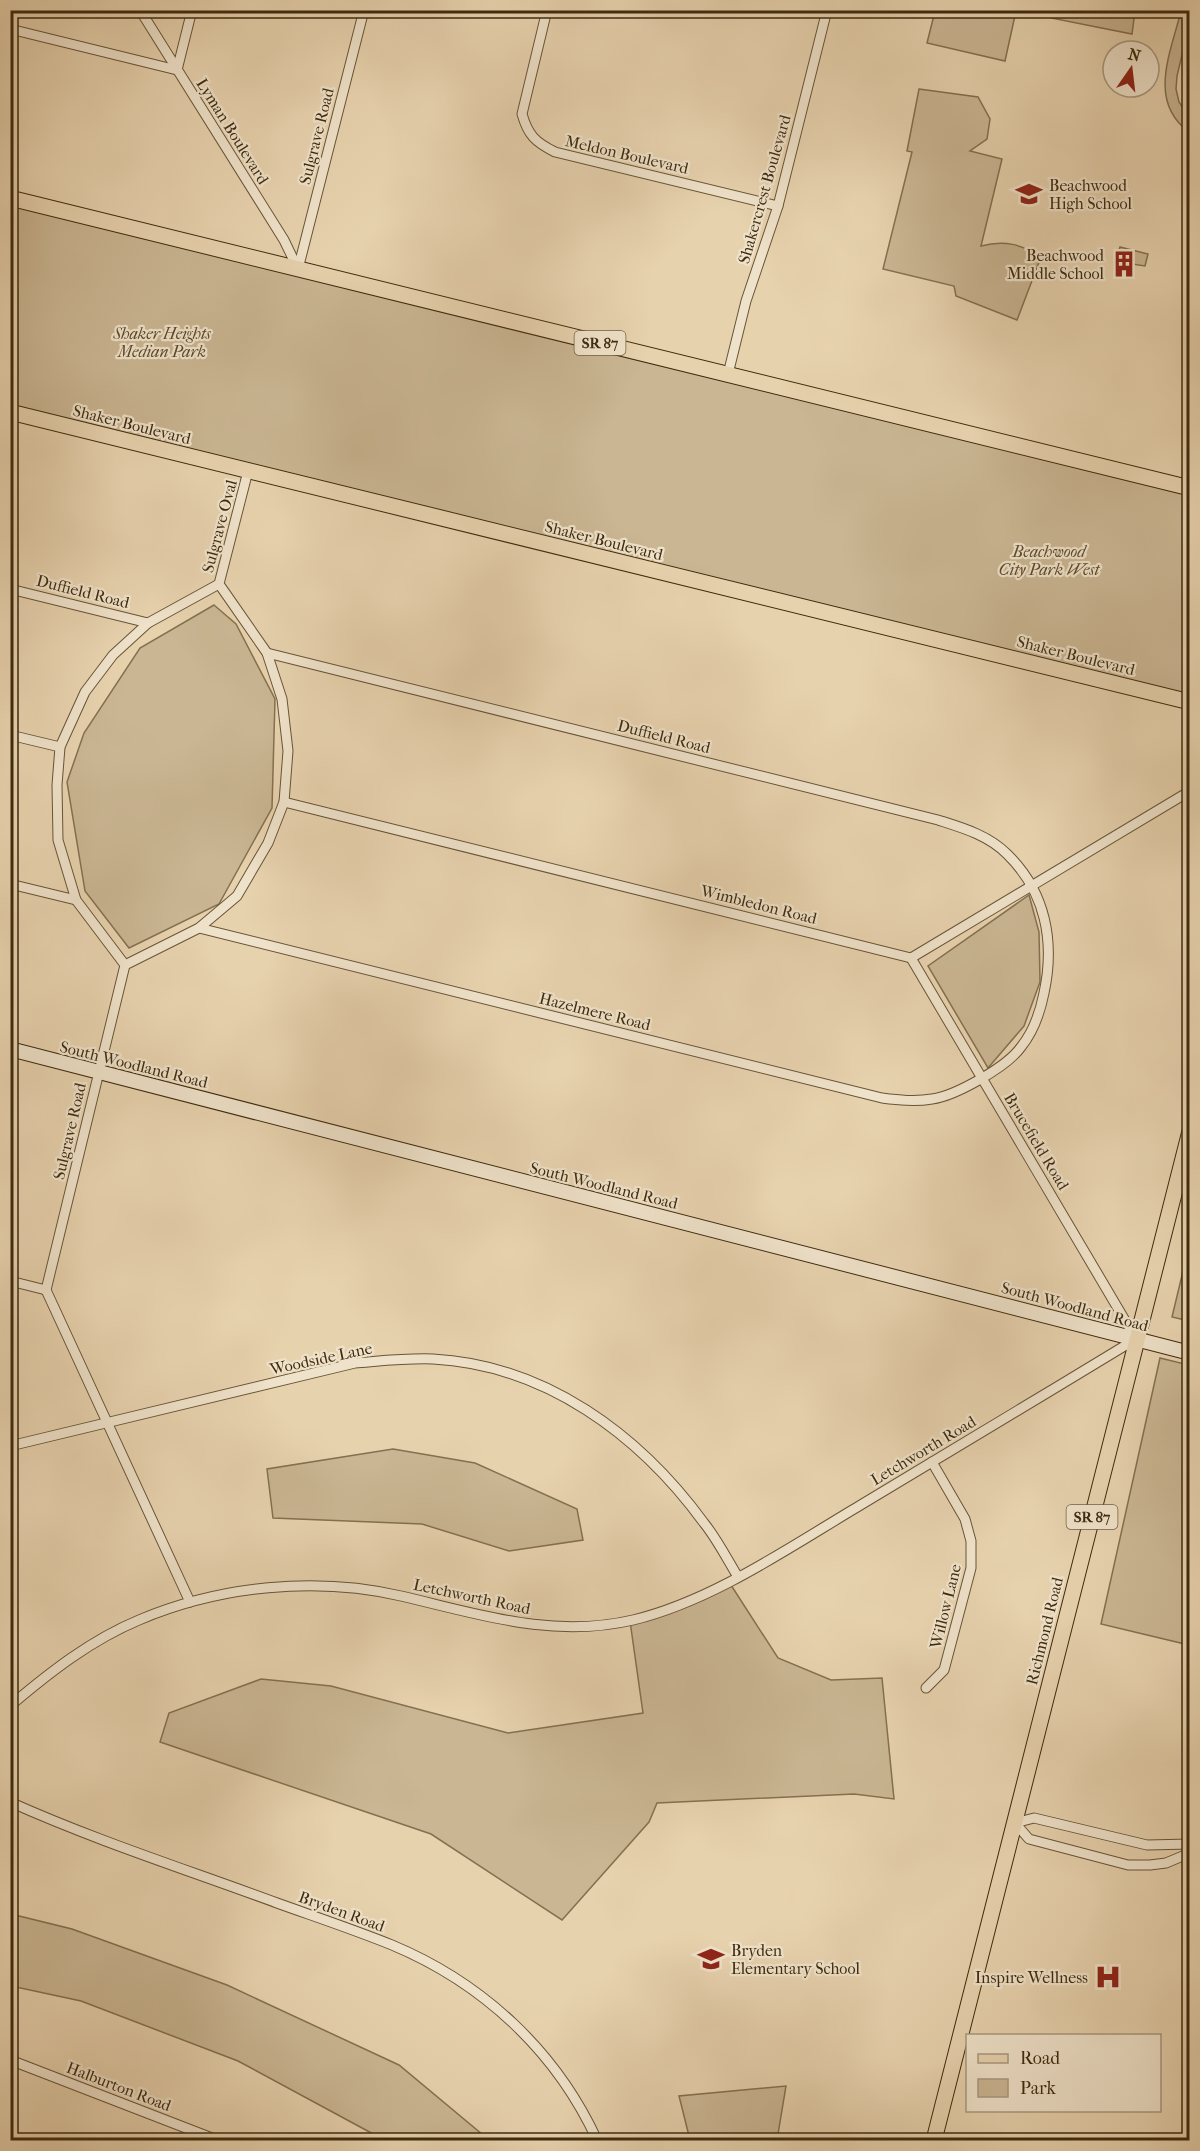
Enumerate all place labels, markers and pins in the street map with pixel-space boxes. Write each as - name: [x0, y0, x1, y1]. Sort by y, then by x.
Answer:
- place label: Beachwood High School: [1049, 176, 1133, 213]
- school or university icon: Beachwood High School: [1014, 179, 1044, 209]
- place label: Beachwood Middle School: [1007, 246, 1105, 283]
- building icon: Beachwood Middle School: [1109, 249, 1139, 279]
- place label: Bryden Elementary School: [731, 1941, 860, 1978]
- school or university icon: Bryden Elementary School: [696, 1944, 726, 1974]
- hospital icon: Inspire Wellness: [1093, 1962, 1123, 1992]
- place label: Inspire Wellness: [975, 1968, 1088, 1987]

